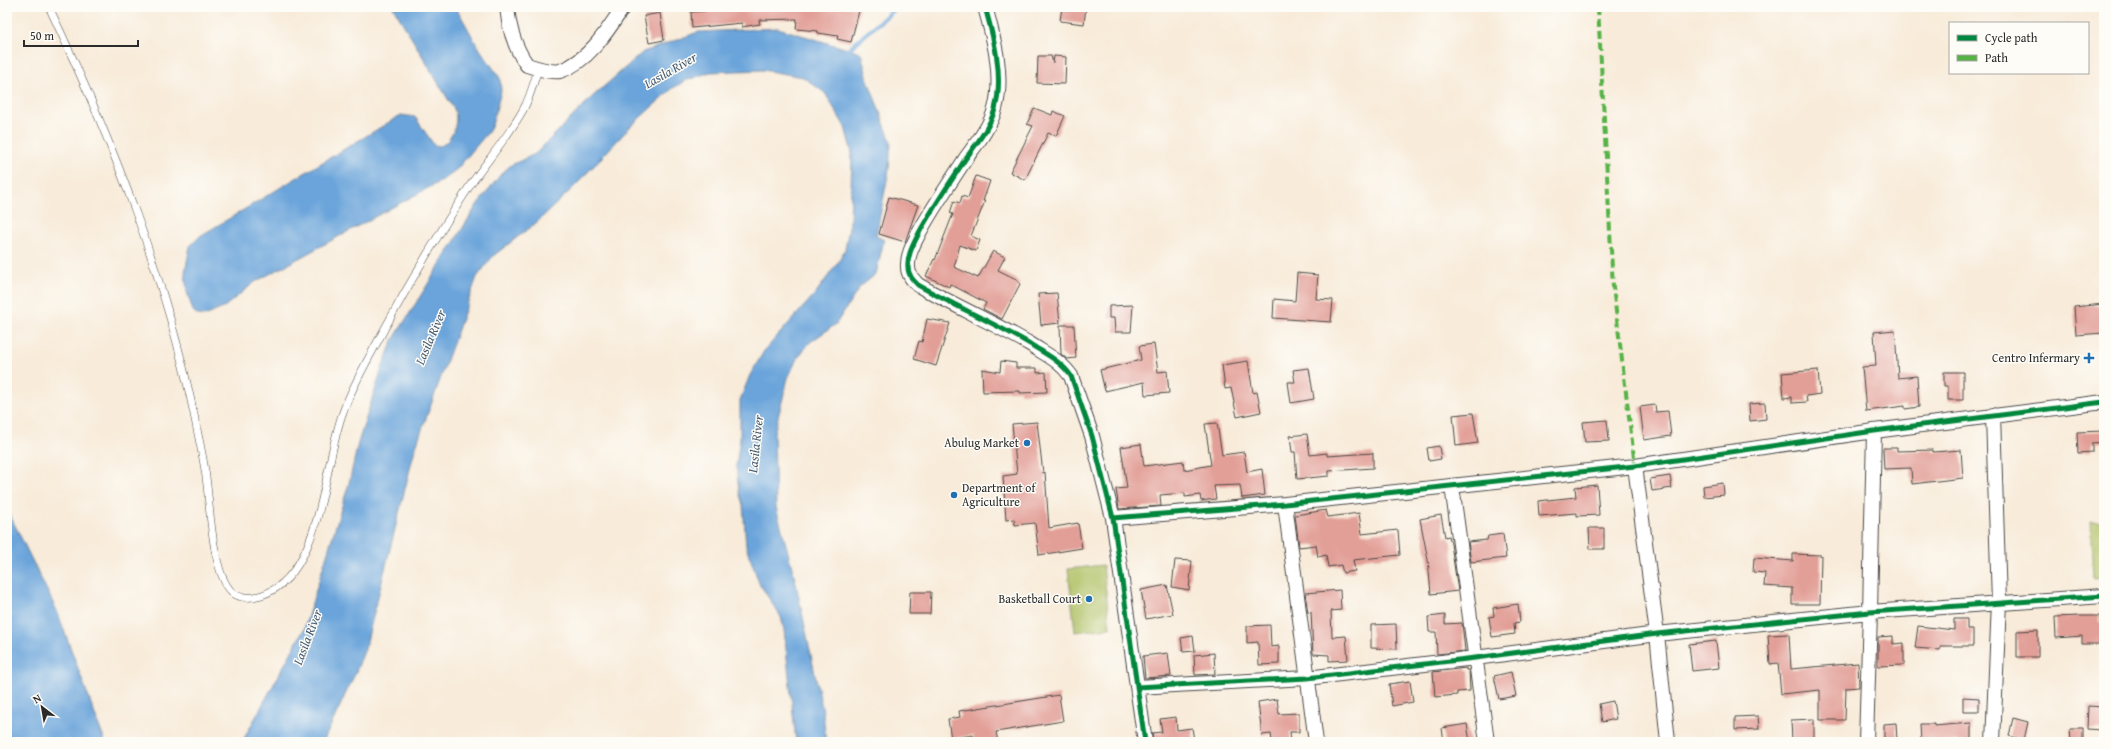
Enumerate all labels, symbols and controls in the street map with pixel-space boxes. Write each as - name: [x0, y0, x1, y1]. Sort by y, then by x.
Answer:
- scale bar: [24, 22, 138, 48]
- legend: [1949, 22, 2089, 74]
- text: 50 m: [30, 27, 54, 44]
- text: Cycle path: [1985, 29, 2038, 46]
- water label: Lasila River: [640, 47, 701, 94]
- text: Path: [1985, 49, 2008, 66]
- water label: Lasila River: [410, 306, 451, 369]
- place label: Centro Infermary: [1992, 349, 2080, 366]
- marker: Centro Infermary: [2083, 352, 2095, 364]
- water label: Lasila River: [743, 413, 768, 475]
- place label: Abulug Market: [944, 434, 1020, 451]
- marker: Abulug Market: [1022, 438, 1032, 448]
- place label: Department of Agriculture: [962, 479, 1036, 510]
- marker: Department of Agriculture: [949, 490, 959, 500]
- place label: Basketball Court: [998, 590, 1082, 607]
- marker: Basketball Court: [1084, 594, 1094, 604]
- water label: Lasila River: [288, 606, 327, 669]
- north arrow: [22, 687, 62, 727]
- text: N: [30, 689, 45, 707]

